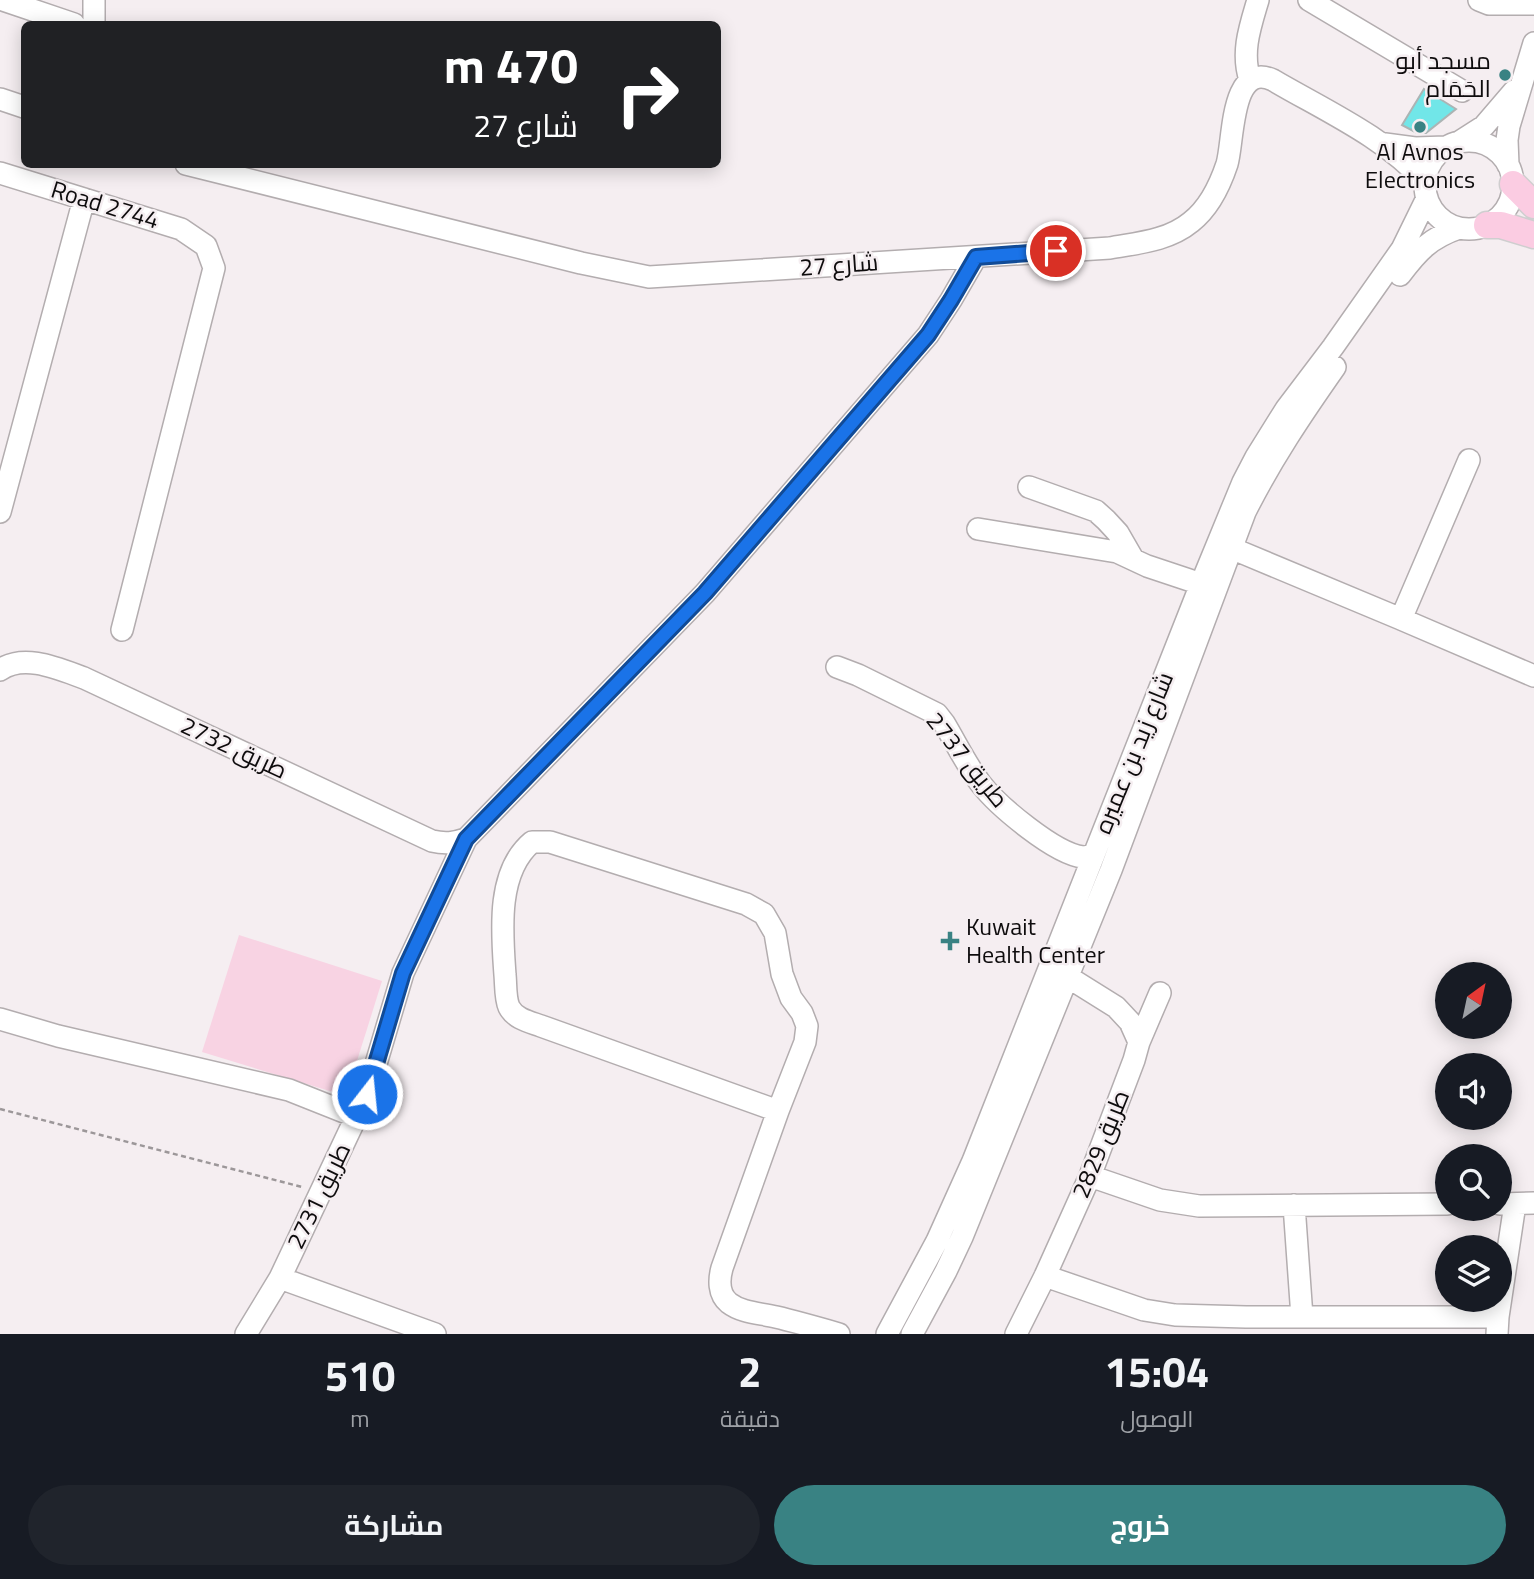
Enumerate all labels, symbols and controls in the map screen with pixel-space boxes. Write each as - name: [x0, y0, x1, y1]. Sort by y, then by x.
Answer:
- text: 470 m: [444, 27, 578, 102]
- place label: مسجد أبو الحَمَام: [1396, 42, 1491, 106]
- icon: right: [602, 49, 693, 140]
- marker: مسجد أبو الحَمَام: [1497, 67, 1513, 83]
- text: شارع 27: [473, 101, 578, 149]
- marker: Al Avnos Electronics: [1412, 119, 1428, 135]
- place label: Al Avnos Electronics: [1365, 133, 1475, 197]
- street label: Road 2744: [47, 171, 164, 237]
- pin: [1026, 221, 1086, 281]
- icon: arrive: [1037, 232, 1075, 270]
- street label: شارع 27: [798, 243, 879, 285]
- street label: شارع زيد بن عميره: [1084, 666, 1182, 839]
- street label: طريق 2737: [918, 704, 1018, 815]
- street label: طريق 2732: [175, 707, 294, 787]
- place label: Kuwait Health Center: [966, 908, 1105, 972]
- marker: Kuwait Health Center: [940, 931, 960, 951]
- north arrow: [1435, 962, 1512, 1040]
- map controls: [1435, 962, 1512, 1312]
- button: sound: [1435, 1053, 1512, 1130]
- position arrow: [330, 1057, 404, 1131]
- street label: طريق 2829: [1062, 1084, 1138, 1203]
- street label: طريق 2731: [277, 1136, 359, 1255]
- button: search: [1435, 1144, 1512, 1221]
- button: layers: [1435, 1235, 1512, 1312]
- text: 2: [738, 1339, 762, 1403]
- text: 15:04: [1104, 1339, 1209, 1403]
- text: 510: [325, 1343, 395, 1407]
- text: m: [350, 1401, 370, 1436]
- text: دقيقة: [720, 1401, 780, 1436]
- text: الوصول: [1120, 1401, 1194, 1436]
- button: مشاركة: [28, 1485, 760, 1565]
- button: خروج: [774, 1485, 1506, 1565]

